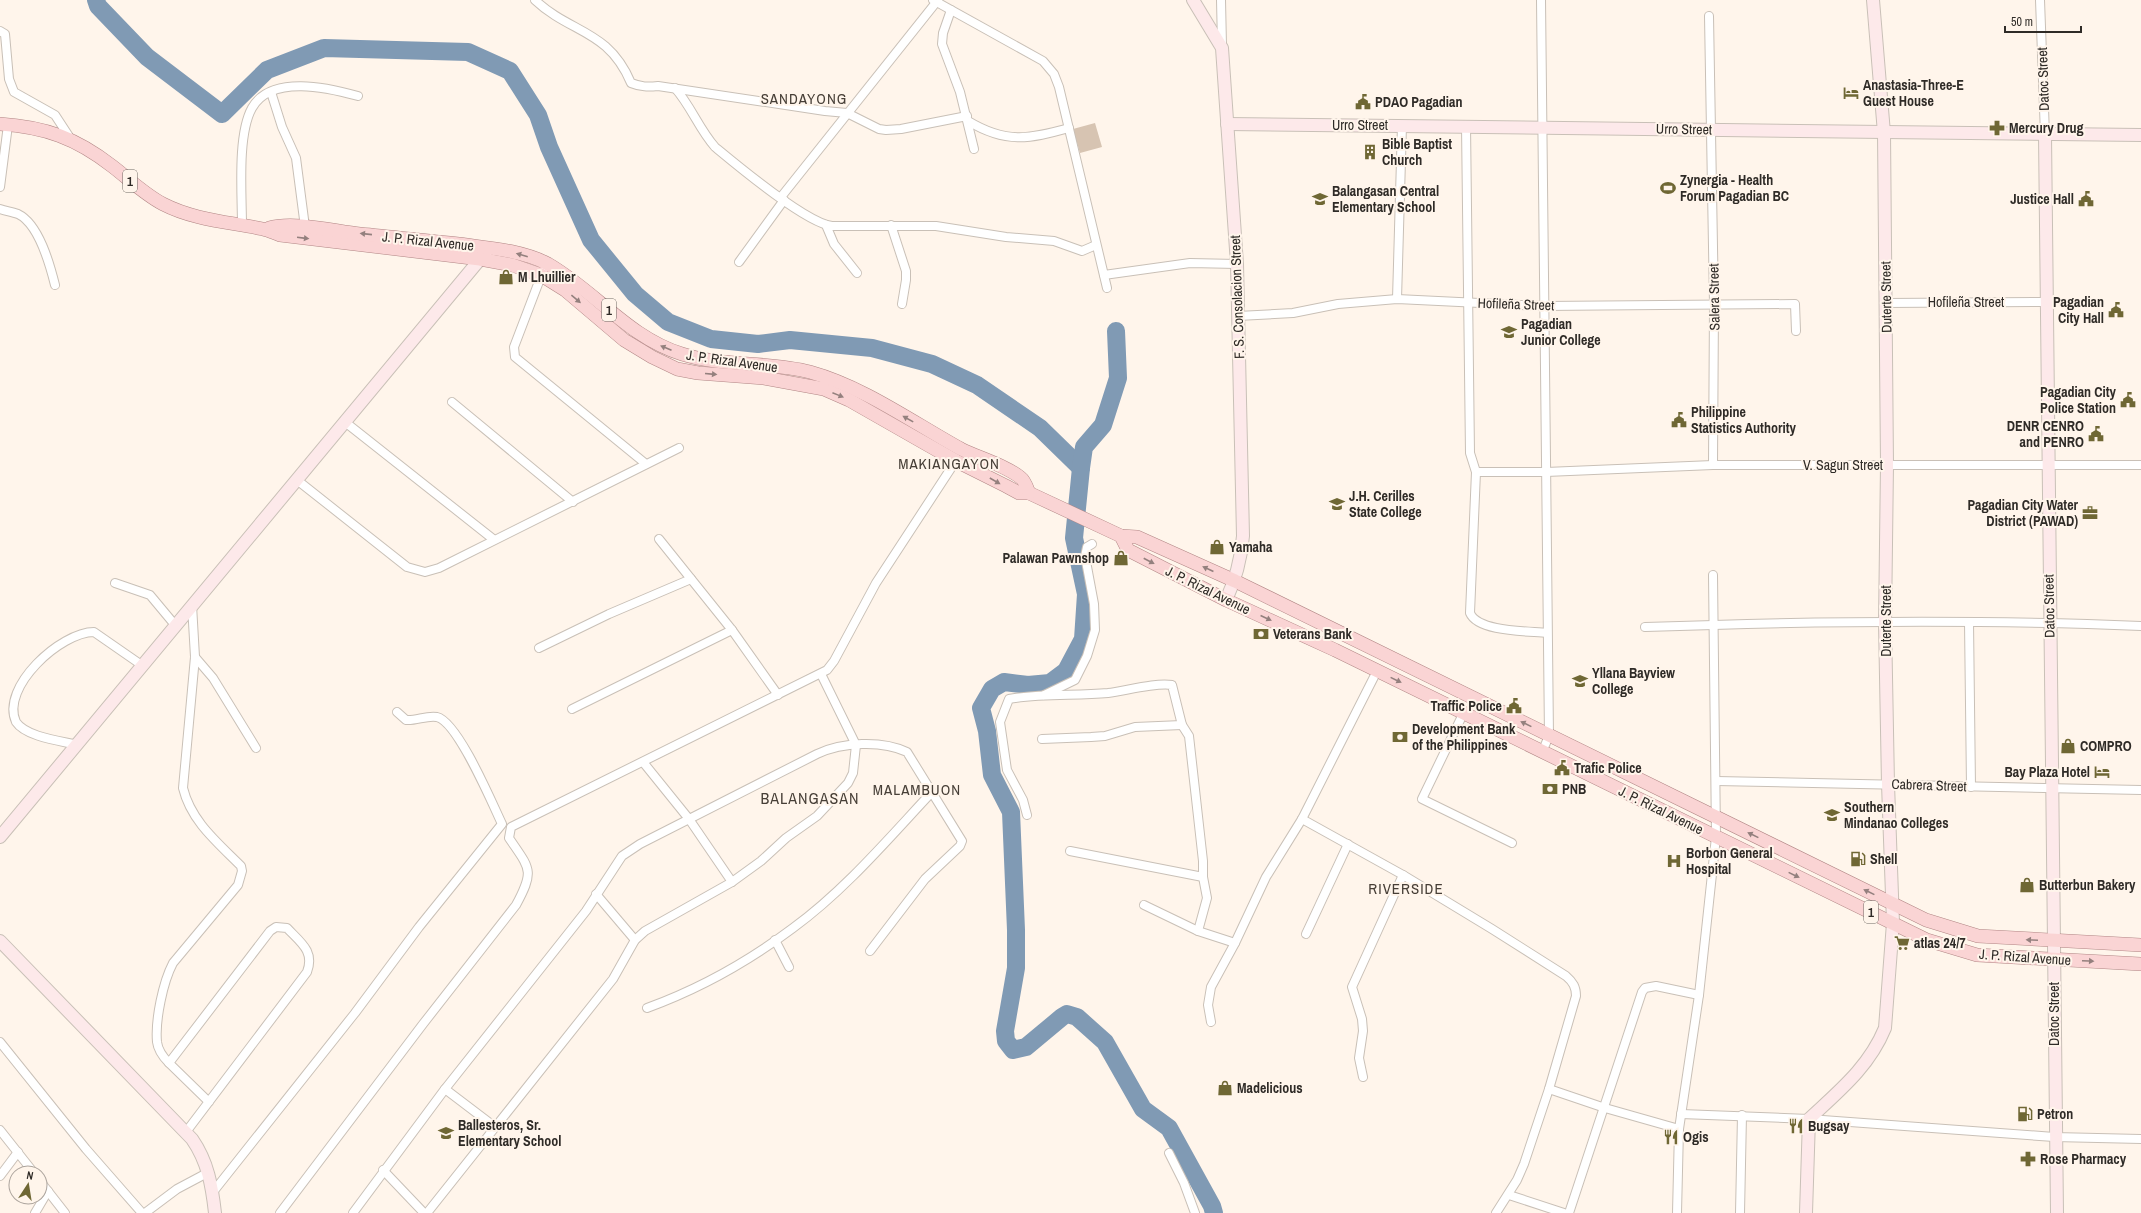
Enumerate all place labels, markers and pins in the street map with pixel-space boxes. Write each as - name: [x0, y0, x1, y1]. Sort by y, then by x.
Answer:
- place label: Anastasia-Three-E Guest House: [1863, 76, 1964, 110]
- hotel icon: Anastasia-Three-E Guest House: [1842, 84, 1860, 102]
- public building icon: PDAO Pagadian: [1354, 93, 1372, 111]
- place label: PDAO Pagadian: [1375, 93, 1462, 111]
- pharmacy icon: Mercury Drug: [1988, 119, 2006, 137]
- place label: Mercury Drug: [2009, 119, 2084, 137]
- place label: Bible Baptist Church: [1382, 135, 1452, 169]
- building icon: Bible Baptist Church: [1361, 143, 1379, 161]
- place label: Zynergia - Health Forum Pagadian BC: [1680, 171, 1789, 205]
- sports icon: Zynergia - Health Forum Pagadian BC: [1659, 179, 1677, 197]
- place label: Balangasan Central Elementary School: [1332, 182, 1439, 216]
- school or university icon: Balangasan Central Elementary School: [1311, 190, 1329, 208]
- place label: Justice Hall: [2010, 190, 2074, 208]
- public building icon: Justice Hall: [2077, 190, 2095, 208]
- shop icon: M Lhuillier: [497, 268, 515, 286]
- place label: M Lhuillier: [518, 268, 576, 286]
- place label: Pagadian City Hall: [2053, 293, 2104, 327]
- public building icon: Pagadian City Hall: [2107, 301, 2125, 319]
- place label: Pagadian Junior College: [1521, 315, 1601, 349]
- school or university icon: Pagadian Junior College: [1500, 323, 1518, 341]
- place label: Pagadian City Police Station: [2040, 383, 2117, 417]
- public building icon: Pagadian City Police Station: [2119, 391, 2137, 409]
- place label: Philippine Statistics Authority: [1691, 403, 1796, 437]
- public building icon: Philippine Statistics Authority: [1670, 411, 1688, 429]
- place label: DENR CENRO and PENRO: [2007, 417, 2084, 451]
- public building icon: DENR CENRO and PENRO: [2087, 425, 2105, 443]
- place label: J.H. Cerilles State College: [1349, 487, 1422, 521]
- school or university icon: J.H. Cerilles State College: [1328, 495, 1346, 513]
- place label: Pagadian City Water District (PAWAD): [1967, 496, 2079, 530]
- office icon: Pagadian City Water District (PAWAD): [2081, 504, 2099, 522]
- shop icon: Yamaha: [1208, 538, 1226, 556]
- place label: Yamaha: [1229, 538, 1273, 556]
- place label: Palawan Pawnshop: [1002, 549, 1109, 567]
- shop icon: Palawan Pawnshop: [1112, 549, 1130, 567]
- bank icon: Veterans Bank: [1252, 625, 1270, 643]
- place label: Veterans Bank: [1273, 625, 1353, 643]
- place label: Yllana Bayview College: [1592, 664, 1675, 698]
- school or university icon: Yllana Bayview College: [1571, 672, 1589, 690]
- place label: Traffic Police: [1431, 697, 1502, 715]
- public building icon: Traffic Police: [1505, 697, 1523, 715]
- place label: Development Bank of the Philippines: [1412, 720, 1516, 754]
- bank icon: Development Bank of the Philippines: [1391, 728, 1409, 746]
- shop icon: COMPRO: [2059, 737, 2077, 755]
- place label: COMPRO: [2080, 737, 2132, 755]
- public building icon: Trafic Police: [1553, 759, 1571, 777]
- place label: Trafic Police: [1574, 759, 1642, 777]
- place label: Bay Plaza Hotel: [2005, 763, 2090, 781]
- hotel icon: Bay Plaza Hotel: [2093, 763, 2111, 781]
- bank icon: PNB: [1541, 780, 1559, 798]
- place label: PNB: [1562, 780, 1586, 798]
- place label: Southern Mindanao Colleges: [1844, 798, 1949, 832]
- school or university icon: Southern Mindanao Colleges: [1823, 806, 1841, 824]
- place label: Borbon General Hospital: [1686, 844, 1773, 878]
- fuel station icon: Shell: [1849, 850, 1867, 868]
- place label: Shell: [1870, 850, 1897, 868]
- hospital icon: Borbon General Hospital: [1665, 852, 1683, 870]
- shop icon: Butterbun Bakery: [2018, 876, 2036, 894]
- place label: Butterbun Bakery: [2039, 876, 2136, 894]
- supermarket icon: atlas 24/7: [1893, 934, 1911, 952]
- place label: atlas 24/7: [1914, 934, 1966, 952]
- shop icon: Madelicious: [1216, 1079, 1234, 1097]
- place label: Madelicious: [1237, 1079, 1303, 1097]
- fuel station icon: Petron: [2016, 1105, 2034, 1123]
- place label: Petron: [2037, 1105, 2073, 1123]
- place label: Ballesteros, Sr. Elementary School: [458, 1116, 561, 1150]
- restaurant icon: Bugsay: [1787, 1117, 1805, 1135]
- place label: Bugsay: [1808, 1117, 1850, 1135]
- school or university icon: Ballesteros, Sr. Elementary School: [437, 1124, 455, 1142]
- restaurant icon: Ogis: [1662, 1128, 1680, 1146]
- place label: Ogis: [1683, 1128, 1709, 1146]
- pharmacy icon: Rose Pharmacy: [2019, 1150, 2037, 1168]
- place label: Rose Pharmacy: [2040, 1150, 2127, 1168]

